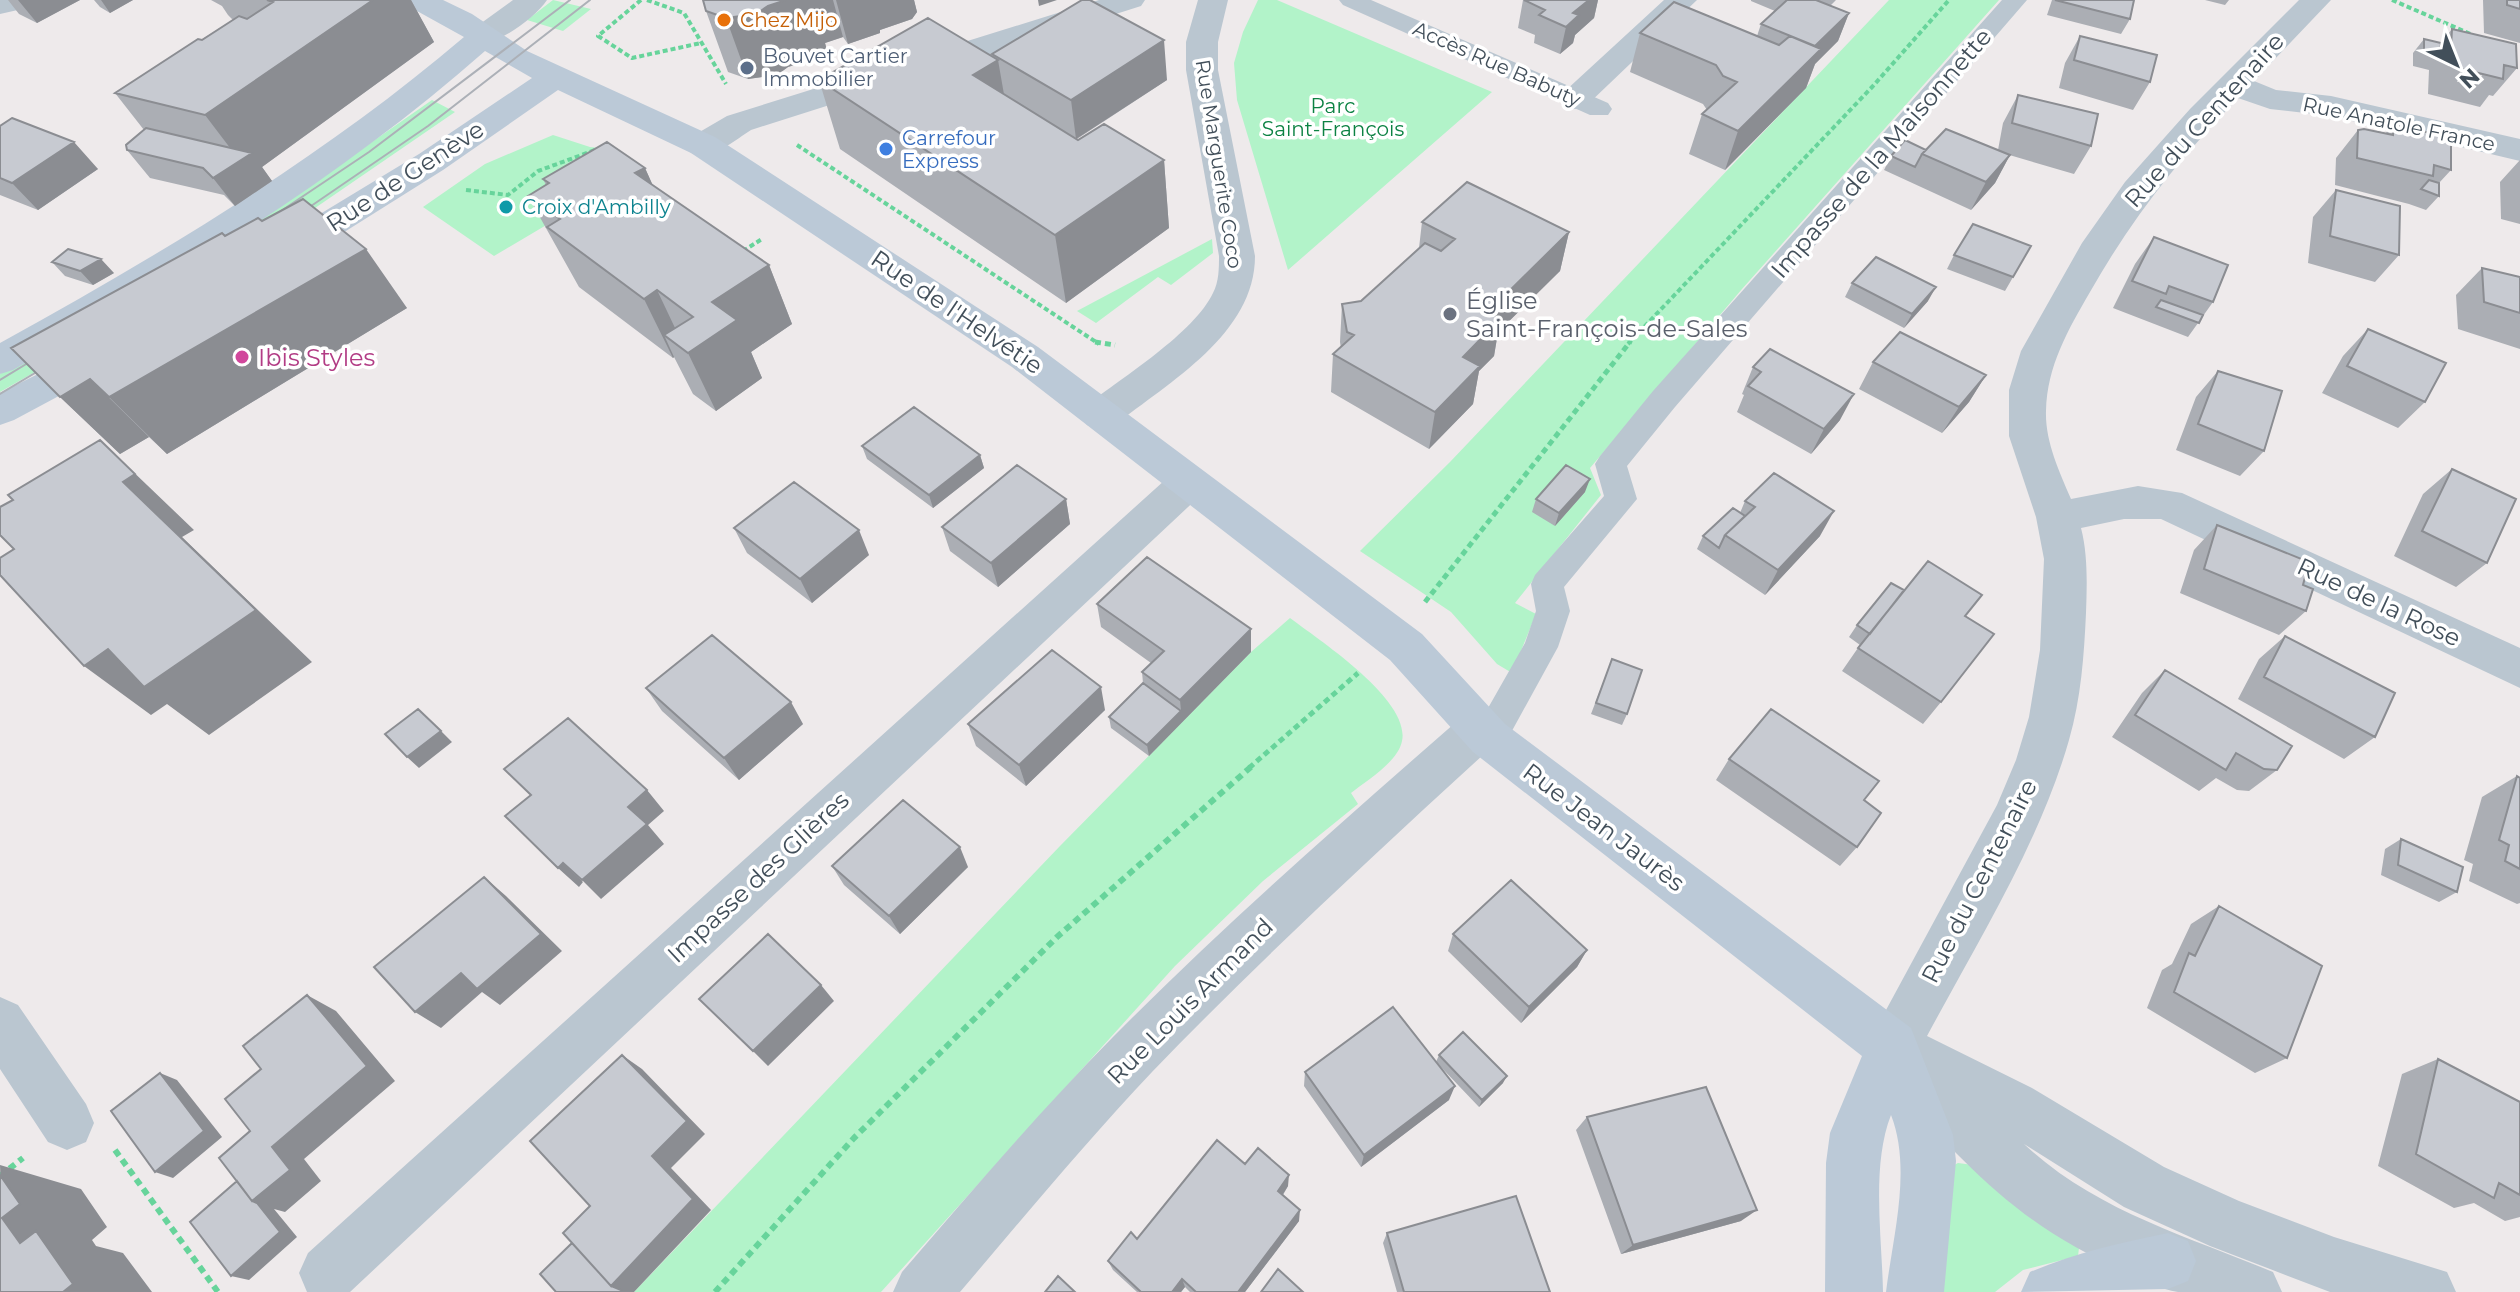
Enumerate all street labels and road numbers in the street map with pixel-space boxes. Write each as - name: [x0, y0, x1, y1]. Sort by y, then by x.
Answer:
- street label: Accès Rue Babuty: [1410, 16, 1585, 112]
- street label: Impasse de la Maisonnette: [1765, 22, 1997, 284]
- street label: Rue du Centenaire: [2118, 27, 2290, 213]
- street label: Rue Marguerite Coco: [1191, 58, 1247, 270]
- street label: Rue Anatole France: [2301, 92, 2497, 156]
- street label: Rue de Genève: [321, 114, 489, 238]
- street label: Rue de l'Helvétie: [866, 244, 1048, 380]
- street label: Rue de la Rose: [2293, 551, 2465, 653]
- street label: Rue Jean Jaurès: [1517, 757, 1691, 897]
- street label: Rue du Centenaire: [1915, 774, 2043, 988]
- street label: Impasse des Glières: [661, 785, 855, 969]
- street label: Rue Louis Armand: [1101, 912, 1279, 1090]

